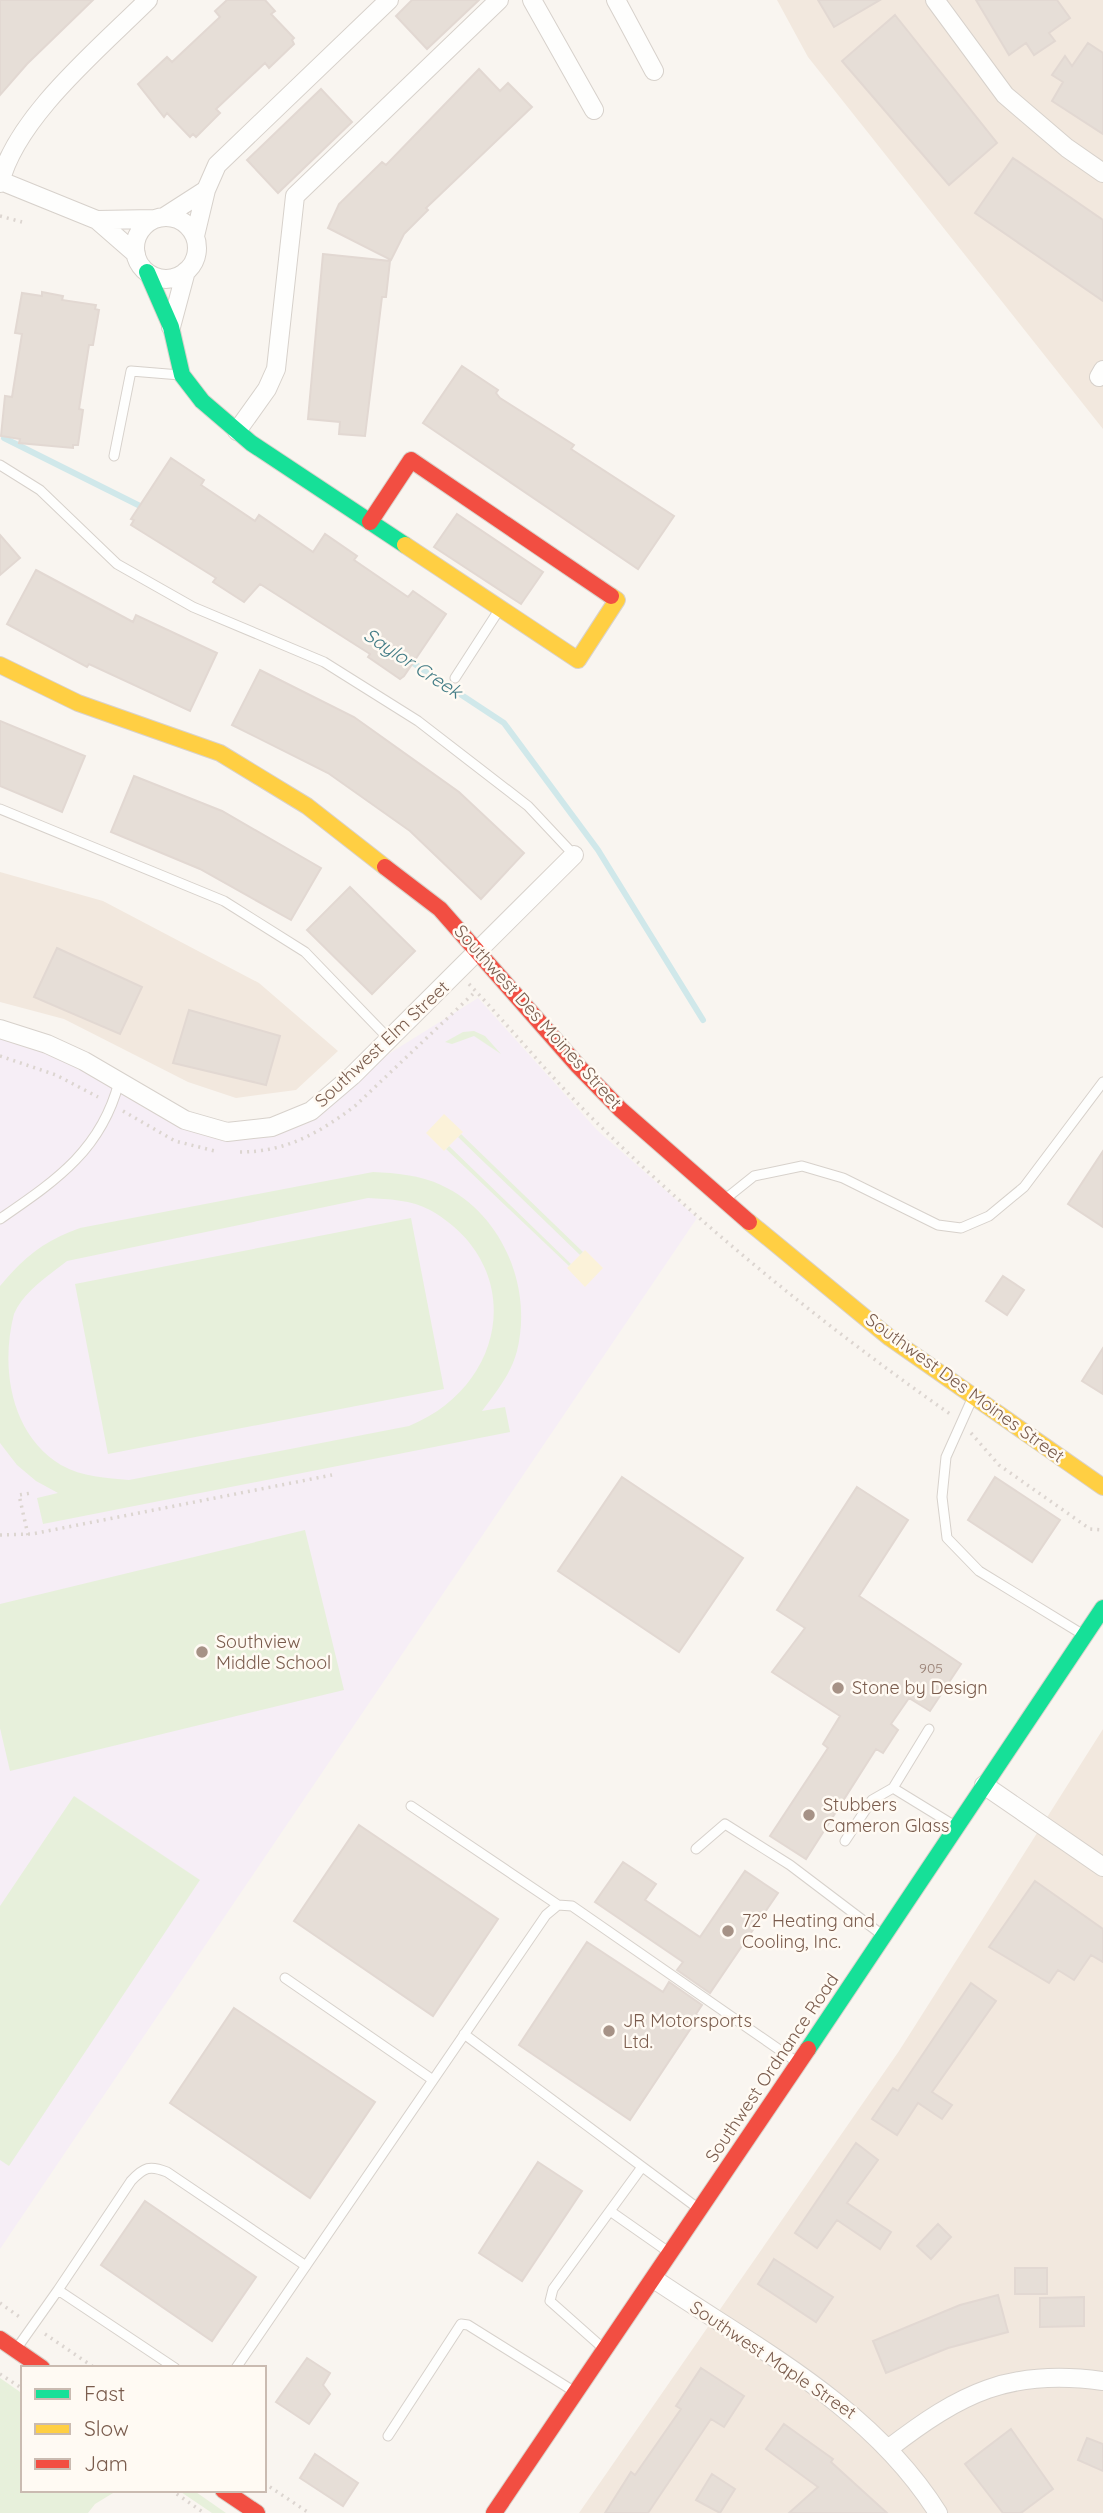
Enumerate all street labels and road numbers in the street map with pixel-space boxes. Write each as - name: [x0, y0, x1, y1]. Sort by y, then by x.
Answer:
- street label: Southwest Des Moines Street: [450, 920, 627, 1114]
- street label: Southwest Elm Street: [310, 975, 454, 1112]
- street label: Southwest Des Moines Street: [861, 1308, 1069, 1467]
- street label: Southwest Ordnance Road: [700, 1969, 843, 2166]
- street label: Southwest Maple Street: [686, 2295, 861, 2424]

